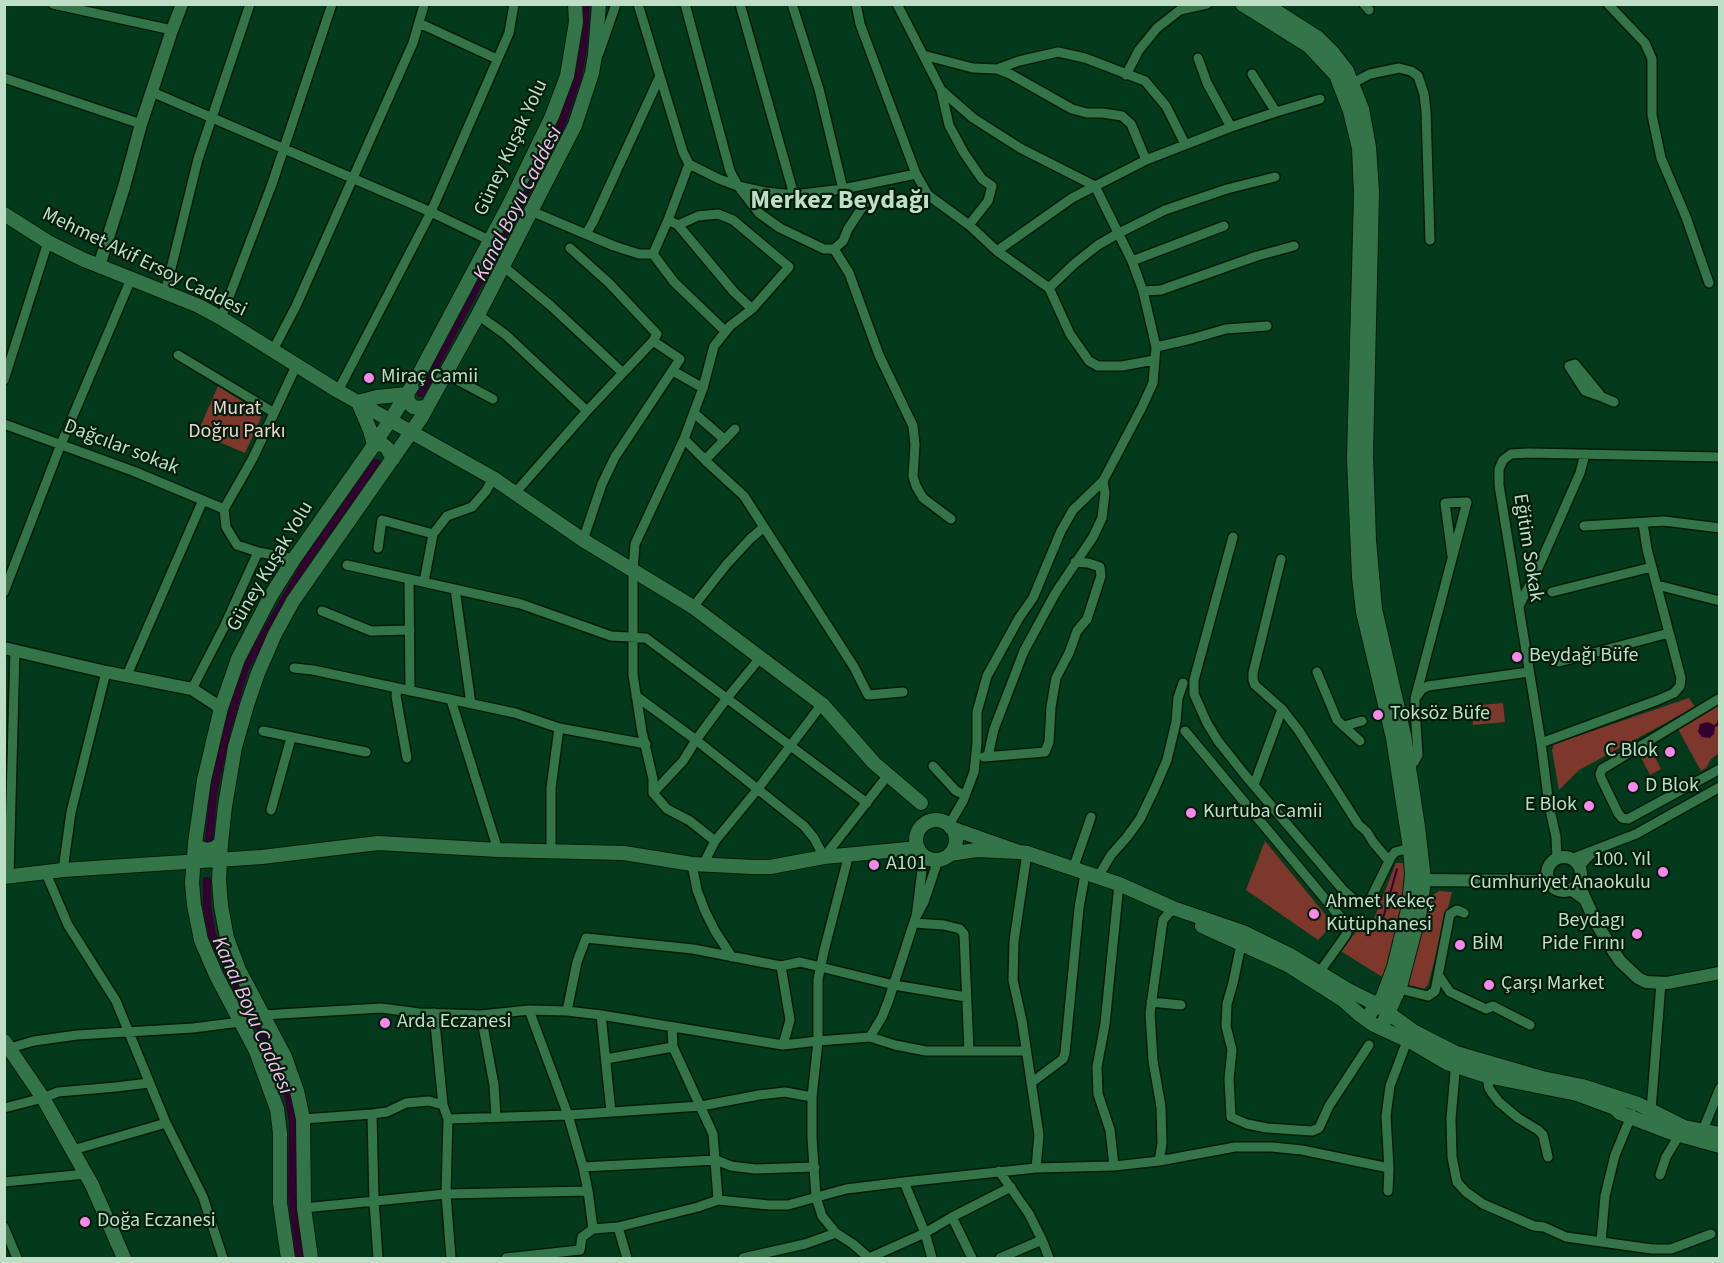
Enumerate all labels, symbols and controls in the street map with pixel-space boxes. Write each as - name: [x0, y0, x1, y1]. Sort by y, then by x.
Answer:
- street label: Güney Kuşak Yolu: [470, 76, 554, 220]
- water label: Kanal Boyu Caddesi: [469, 122, 569, 286]
- district label: Merkez Beydağı: [750, 186, 930, 218]
- street label: Mehmet Akif Ersoy Caddesi: [38, 203, 250, 323]
- place label: Miraç Camii: [381, 366, 478, 390]
- marker: Miraç Camii: [362, 371, 376, 385]
- park label: Murat Doğru Parkı: [188, 398, 286, 445]
- street label: Dağcılar sokak: [60, 415, 182, 481]
- street label: Eğitim Sokak: [1507, 492, 1547, 604]
- street label: Güney Kuşak Yolu: [223, 498, 319, 636]
- place label: Beydağı Büfe: [1529, 645, 1638, 669]
- marker: Beydağı Büfe: [1510, 650, 1524, 664]
- place label: Toksöz Büfe: [1390, 703, 1490, 727]
- marker: Toksöz Büfe: [1371, 708, 1385, 722]
- place label: C Blok: [1605, 740, 1658, 764]
- marker: C Blok: [1663, 745, 1677, 759]
- place label: D Blok: [1645, 775, 1699, 799]
- marker: D Blok: [1626, 780, 1640, 794]
- place label: E Blok: [1525, 794, 1577, 818]
- marker: E Blok: [1582, 799, 1596, 813]
- place label: Kurtuba Camii: [1203, 801, 1323, 825]
- marker: Kurtuba Camii: [1184, 806, 1198, 820]
- place label: 100. Yıl Cumhuriyet Anaokulu: [1470, 849, 1651, 896]
- place label: A101: [886, 853, 927, 877]
- marker: A101: [867, 858, 881, 872]
- marker: 100. Yıl Cumhuriyet Anaokulu: [1656, 865, 1670, 879]
- place label: Ahmet Kekeç Kütüphanesi: [1326, 891, 1435, 938]
- marker: Ahmet Kekeç Kütüphanesi: [1307, 907, 1321, 921]
- place label: Beydagı Pide Fırını: [1542, 910, 1625, 957]
- marker: Beydagı Pide Fırını: [1630, 927, 1644, 941]
- water label: Kanal Boyu Caddesi: [205, 933, 297, 1099]
- place label: BİM: [1472, 933, 1504, 957]
- marker: BİM: [1453, 938, 1467, 952]
- place label: Çarşı Market: [1501, 973, 1604, 997]
- marker: Çarşı Market: [1482, 978, 1496, 992]
- place label: Arda Eczanesi: [397, 1011, 512, 1035]
- marker: Arda Eczanesi: [378, 1016, 392, 1030]
- place label: Doğa Eczanesi: [97, 1210, 216, 1234]
- marker: Doğa Eczanesi: [78, 1215, 92, 1229]

